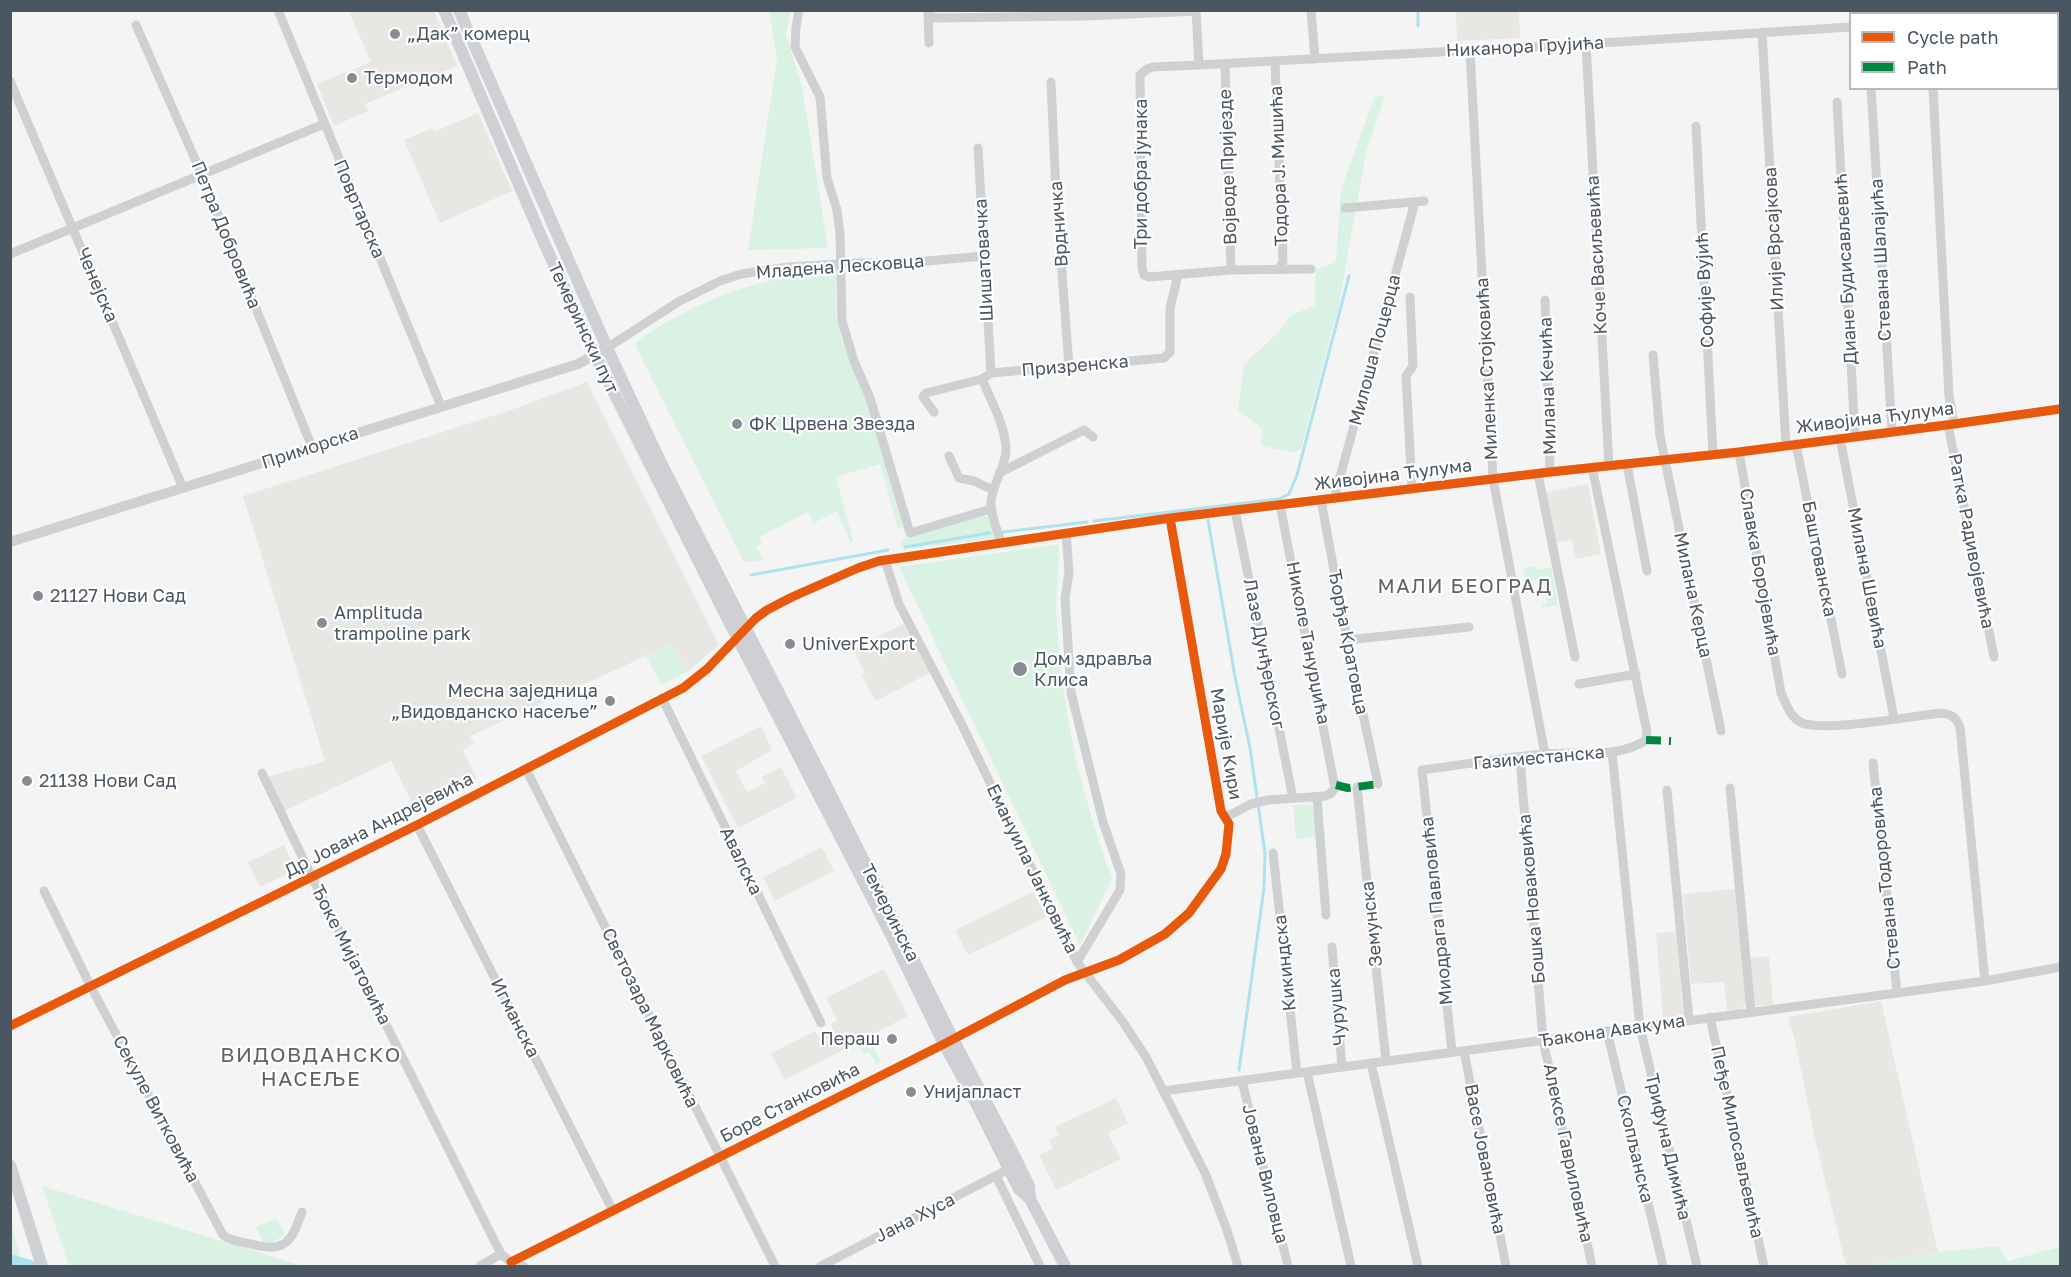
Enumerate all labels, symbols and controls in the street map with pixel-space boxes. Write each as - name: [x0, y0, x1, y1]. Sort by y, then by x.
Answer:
- legend: [1849, 12, 2059, 90]
- place label: „Дак” комерц: [407, 23, 530, 45]
- text: Cycle path: [1907, 26, 1999, 48]
- marker: „Дак” комерц: [388, 27, 402, 41]
- street label: Никанора Грујића: [1445, 32, 1605, 62]
- text: Path: [1907, 56, 1947, 78]
- place label: Термодом: [364, 67, 453, 89]
- marker: Термодом: [345, 71, 359, 85]
- street label: Тодора Ј. Мишића: [1265, 86, 1293, 246]
- street label: Војводе Пријезде: [1214, 89, 1242, 245]
- street label: Три добра јунака: [1130, 99, 1152, 249]
- street label: Повртарска: [329, 156, 389, 262]
- street label: Петра Добровића: [187, 158, 265, 312]
- street label: Илије Врсајкова: [1759, 167, 1789, 311]
- street label: Диане Будисављевић: [1830, 173, 1862, 365]
- street label: Коче Васиљевића: [1582, 175, 1612, 335]
- street label: Стевана Шалајића: [1866, 178, 1896, 342]
- street label: Врдничка: [1045, 180, 1073, 268]
- street label: Шишатовачка: [970, 198, 998, 322]
- street label: Софије Вујић: [1691, 232, 1719, 348]
- street label: Ченејска: [72, 244, 122, 326]
- street label: Младена Лесковца: [755, 250, 925, 284]
- street label: Темерински пут: [543, 259, 623, 397]
- street label: Милоша Поцерца: [1344, 272, 1406, 428]
- street label: Миленка Стојковића: [1471, 277, 1503, 461]
- street label: Милана Кечића: [1535, 317, 1561, 455]
- street label: Призренска: [1020, 351, 1130, 381]
- street label: Живојина Ћулума: [1795, 398, 1955, 438]
- place label: ФК Црвена Звезда: [749, 413, 915, 435]
- marker: ФК Црвена Звезда: [730, 417, 744, 431]
- street label: Приморска: [259, 422, 361, 474]
- street label: Ратка Радивојевића: [1943, 452, 1999, 630]
- street label: Живојина Ћулума: [1313, 455, 1473, 495]
- street label: Славка Боројевића: [1735, 487, 1785, 657]
- street label: Баштованска: [1797, 499, 1841, 619]
- street label: Милана Шевића: [1843, 506, 1891, 650]
- street label: Милана Керца: [1669, 530, 1717, 660]
- street label: Николе Танурџића: [1282, 560, 1334, 726]
- street label: Ђорђа Кратовца: [1323, 568, 1373, 716]
- district label: МАЛИ БЕОГРАД: [1378, 575, 1552, 599]
- street label: Лазе Дунђерског: [1239, 577, 1289, 731]
- place label: 21127 Нови Сад: [50, 585, 186, 607]
- marker: 21127 Нови Сад: [31, 589, 45, 603]
- place label: Amplituda trampoline park: [334, 602, 471, 644]
- marker: Amplituda trampoline park: [315, 616, 329, 630]
- place label: UniverExport: [802, 633, 916, 655]
- marker: UniverExport: [783, 637, 797, 651]
- place label: Дом здравља Клиса: [1034, 648, 1152, 690]
- marker: Дом здравља Клиса: [1011, 660, 1029, 678]
- place label: Месна заједница „Видовданско насеље”: [391, 680, 598, 722]
- street label: Марије Кири: [1206, 686, 1246, 802]
- marker: Месна заједница „Видовданско насеље”: [603, 694, 617, 708]
- street label: Газиместанска: [1472, 741, 1606, 775]
- street label: Др Јована Андрејевића: [281, 768, 477, 882]
- place label: 21138 Нови Сад: [39, 770, 176, 792]
- marker: 21138 Нови Сад: [20, 774, 34, 788]
- street label: Емануила Јанковића: [982, 781, 1082, 957]
- street label: Стевана Тодоровића: [1865, 786, 1905, 970]
- street label: Бошка Новаковића: [1514, 813, 1550, 985]
- street label: Миодрага Павловића: [1416, 816, 1458, 1006]
- street label: Авалска: [715, 823, 767, 899]
- street label: Темеринска: [856, 861, 924, 965]
- street label: Земунска: [1357, 880, 1387, 968]
- street label: Ђоке Мијатовића: [306, 882, 396, 1028]
- street label: Кикиндска: [1269, 914, 1301, 1012]
- street label: Светозара Марковића: [597, 925, 703, 1111]
- street label: Чурушка: [1323, 967, 1351, 1047]
- street label: Игманска: [486, 975, 544, 1061]
- street label: Ђакона Авакума: [1537, 1010, 1687, 1052]
- place label: Пераш: [820, 1028, 880, 1050]
- street label: Секуле Витковића: [108, 1032, 204, 1186]
- marker: Пераш: [885, 1032, 899, 1046]
- district label: ВИДОВДАНСКО НАСЕЉЕ: [220, 1042, 402, 1092]
- street label: Пеђе Милосављевића: [1706, 1044, 1768, 1240]
- street label: Боре Станковића: [717, 1058, 863, 1148]
- street label: Алексе Гавриловића: [1538, 1061, 1598, 1245]
- street label: Трифуна Димића: [1641, 1072, 1695, 1222]
- place label: Унијапласт: [923, 1081, 1021, 1103]
- street label: Васе Јовановића: [1460, 1082, 1510, 1236]
- marker: Унијапласт: [904, 1085, 918, 1099]
- street label: Скопљанска: [1612, 1093, 1658, 1205]
- street label: Јована Виловца: [1237, 1102, 1293, 1246]
- street label: Јана Хуса: [871, 1189, 959, 1247]

